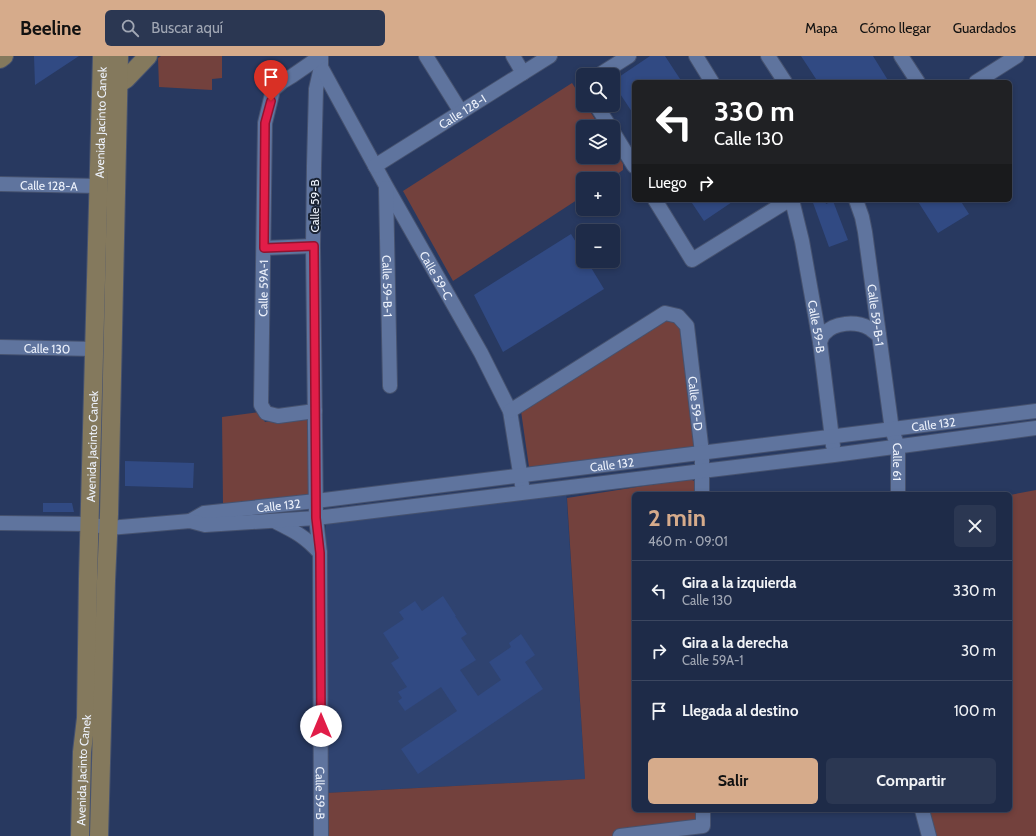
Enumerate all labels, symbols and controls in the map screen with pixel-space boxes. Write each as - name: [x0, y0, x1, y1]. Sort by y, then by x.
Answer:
- search box: [105, 10, 385, 46]
- text: Beeline: [20, 17, 81, 40]
- icon: search: [119, 17, 141, 39]
- text: Buscar aquí: [151, 19, 223, 37]
- text: Mapa: [805, 19, 838, 37]
- text: Cómo llegar: [860, 19, 931, 37]
- text: Guardados: [953, 19, 1016, 37]
- pin: [254, 60, 288, 101]
- street label: Avenida Jacinto Canek: [91, 66, 109, 178]
- icon: arrive: [260, 66, 282, 88]
- map controls: [576, 68, 620, 268]
- button: search: [576, 68, 620, 112]
- street label: Calle 128-I: [436, 91, 489, 132]
- text: 330 m: [714, 94, 795, 128]
- icon: left: [648, 96, 700, 148]
- button: layers: [576, 120, 620, 164]
- text: Calle 130: [714, 128, 784, 150]
- button: +: [576, 172, 620, 216]
- icon: right: [695, 172, 717, 194]
- text: Luego: [648, 174, 687, 192]
- street label: Calle 128-A: [20, 177, 79, 193]
- street label: Calle 59-B: [307, 179, 322, 233]
- button: −: [576, 224, 620, 268]
- street label: Calle 59-C: [417, 248, 456, 302]
- street label: Calle 59-B-1: [380, 255, 396, 317]
- street label: Calle 59A-1: [255, 260, 271, 317]
- street label: Calle 59-B-1: [865, 283, 888, 347]
- street label: Calle 59-B: [805, 299, 829, 354]
- street label: Calle 130: [24, 340, 70, 356]
- street label: Calle 59-D: [685, 375, 707, 432]
- street label: Avenida Jacinto Canek: [83, 390, 101, 502]
- street label: Calle 132: [910, 414, 956, 434]
- street label: Calle 61: [889, 440, 906, 481]
- street label: Calle 132: [589, 454, 635, 474]
- street label: Calle 132: [256, 495, 301, 515]
- text: 2 min: [648, 503, 706, 532]
- button: close: [954, 505, 996, 547]
- text: 460 m · 09:01: [648, 533, 728, 549]
- text: Gira a la izquierda: [682, 574, 796, 592]
- icon: left: [648, 580, 670, 602]
- text: 330 m: [953, 582, 996, 600]
- text: Calle 130: [682, 592, 732, 608]
- text: Gira a la derecha: [682, 634, 788, 652]
- icon: right: [648, 640, 670, 662]
- text: 30 m: [961, 642, 996, 660]
- text: Calle 59A-1: [682, 652, 744, 668]
- icon: arrive: [648, 700, 670, 722]
- text: Llegada al destino: [682, 702, 798, 720]
- text: 100 m: [954, 702, 996, 720]
- position arrow: [300, 705, 342, 747]
- street label: Avenida Jacinto Canek: [73, 714, 94, 826]
- button: Salir: [648, 758, 818, 804]
- button: Compartir: [826, 758, 996, 804]
- street label: Calle 59-B: [313, 767, 328, 820]

